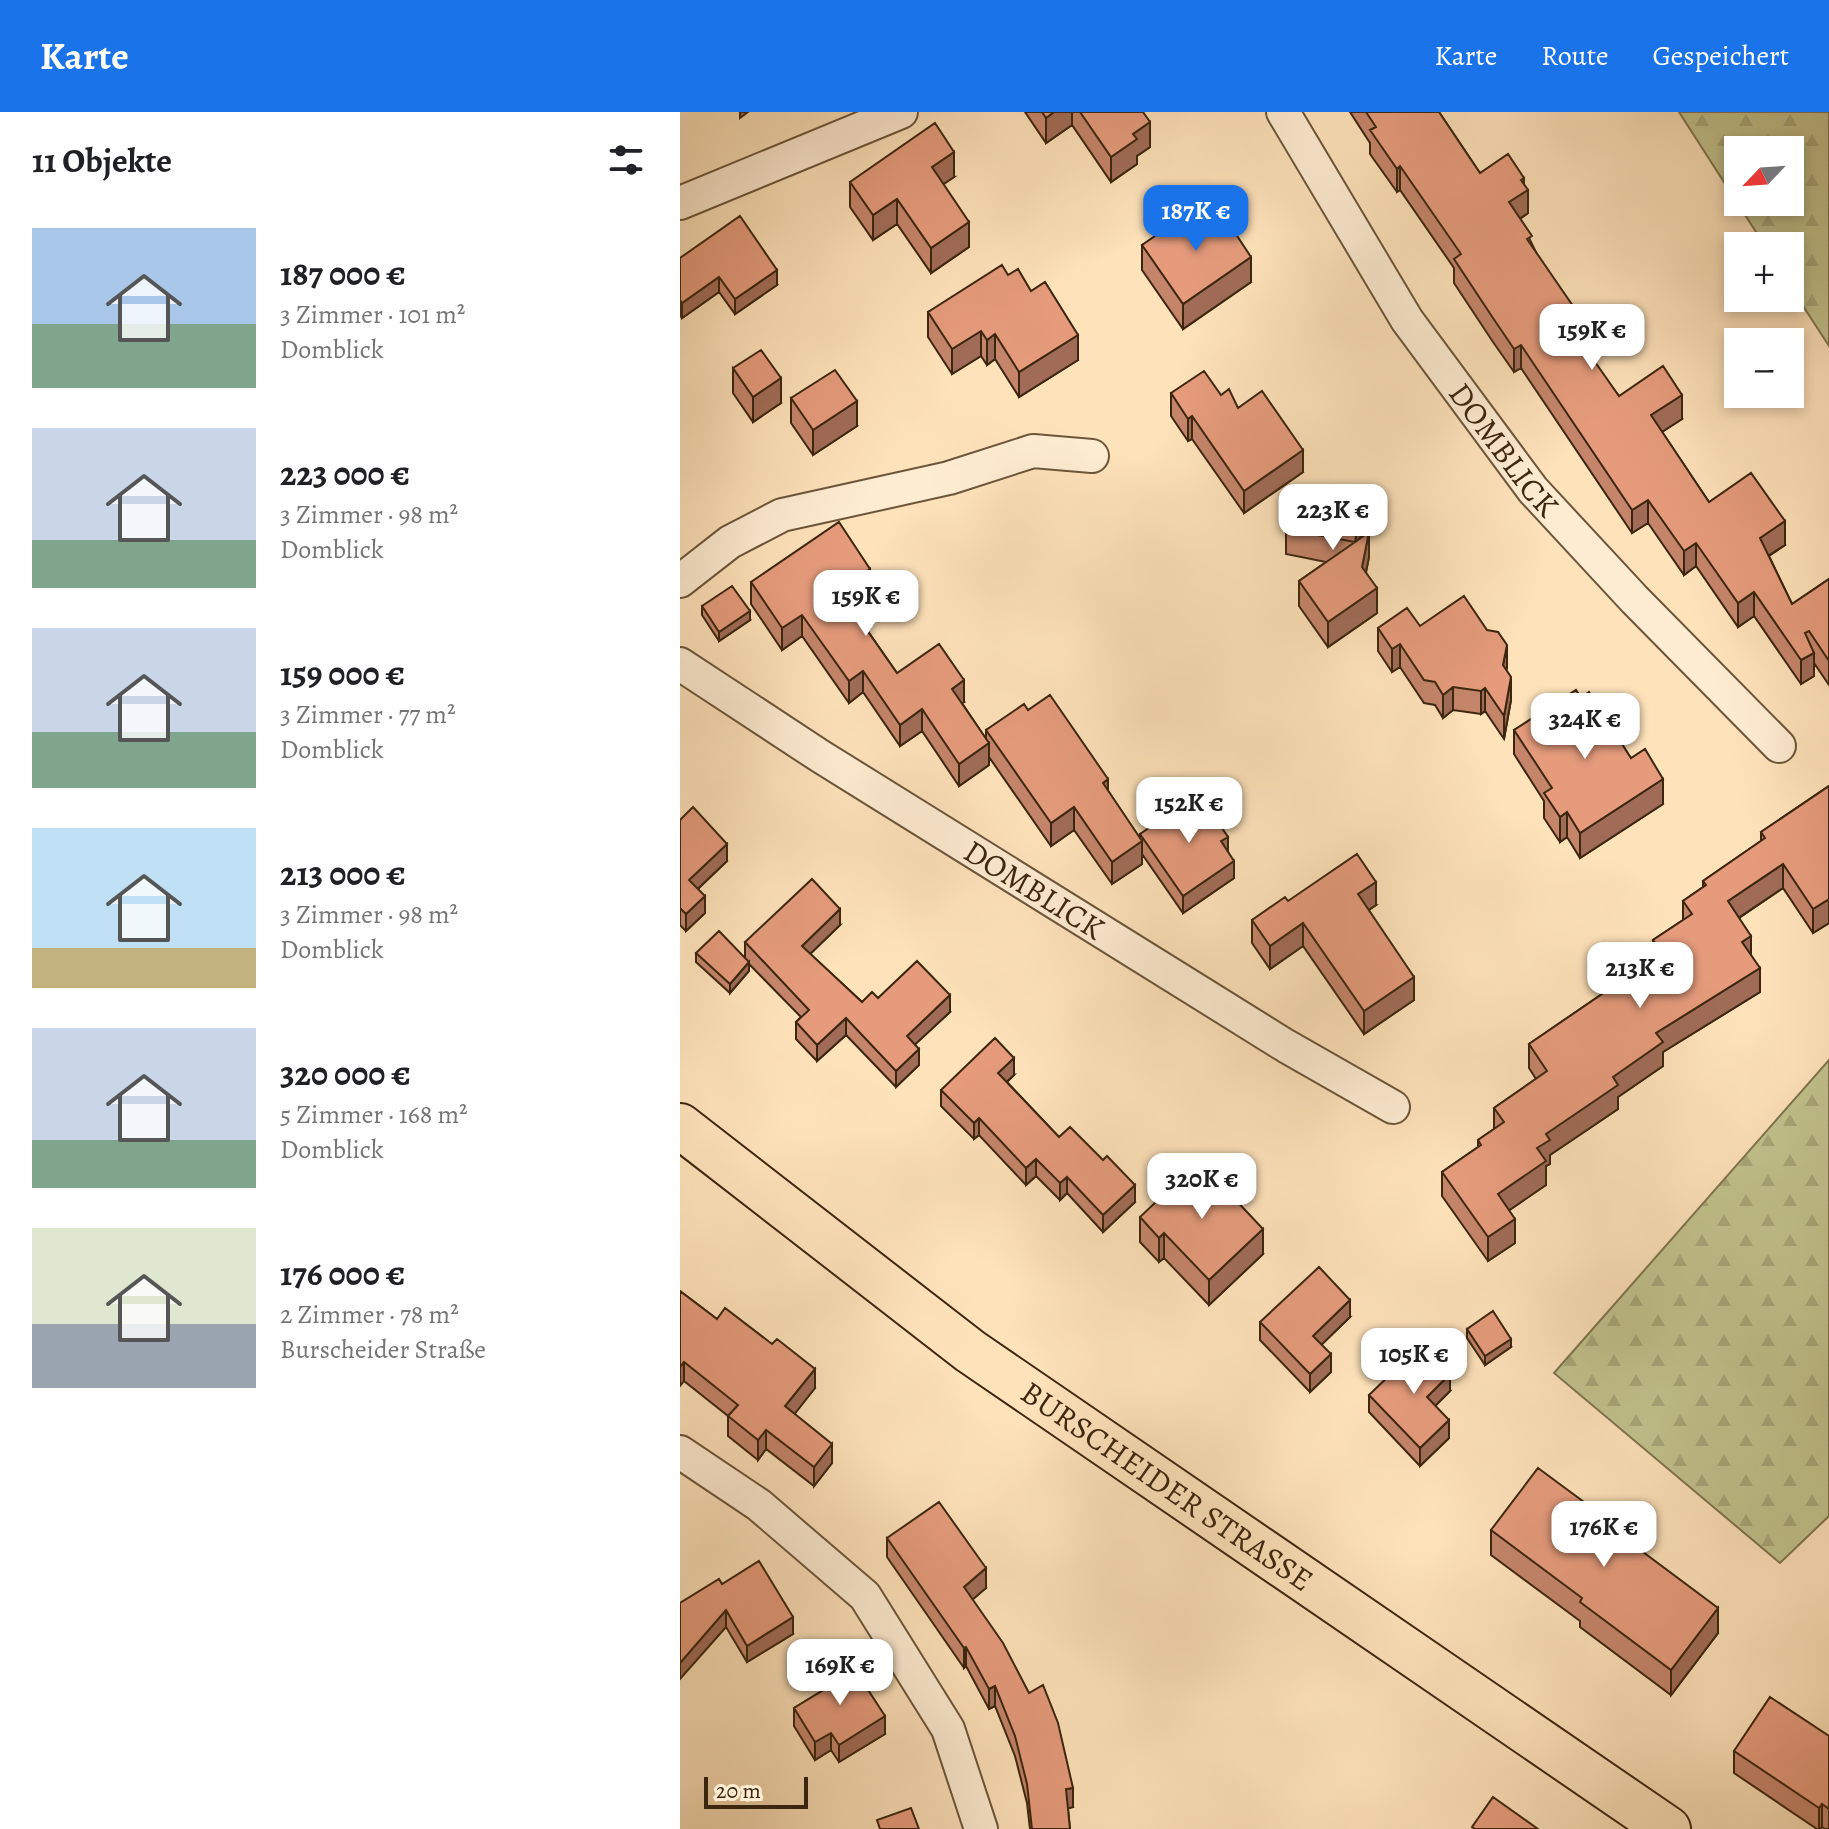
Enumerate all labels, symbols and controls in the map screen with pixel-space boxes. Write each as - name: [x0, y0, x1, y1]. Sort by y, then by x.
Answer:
- text: Karte: [40, 30, 129, 82]
- text: Karte: [1434, 37, 1497, 75]
- text: Route: [1541, 37, 1609, 75]
- text: Gespeichert: [1653, 37, 1789, 75]
- north arrow: [1724, 136, 1804, 216]
- map controls: [1724, 136, 1804, 408]
- text: 11 Objekte: [32, 137, 172, 184]
- icon: filters: [604, 138, 648, 182]
- pin: 187K €: [1131, 185, 1261, 253]
- text: 187K €: [1161, 193, 1231, 228]
- button: +: [1724, 232, 1804, 312]
- text: 187 000 €: [280, 250, 406, 297]
- icon: home: [96, 260, 192, 356]
- text: 3 Zimmer · 101 m²: [280, 297, 465, 332]
- pin: 159K €: [1527, 304, 1657, 372]
- text: 159K €: [1558, 312, 1626, 347]
- button: −: [1724, 328, 1804, 408]
- text: Domblick: [280, 332, 384, 367]
- street label: DOMBLICK: [1439, 373, 1569, 526]
- text: 223 000 €: [280, 450, 410, 497]
- icon: home: [96, 460, 192, 556]
- pin: 223K €: [1268, 484, 1398, 552]
- text: 223K €: [1297, 492, 1369, 527]
- text: 3 Zimmer · 98 m²: [280, 497, 458, 532]
- text: Domblick: [280, 532, 384, 567]
- pin: 159K €: [801, 570, 931, 638]
- text: 159K €: [832, 578, 900, 613]
- text: 159 000 €: [280, 650, 405, 697]
- icon: home: [96, 660, 192, 756]
- pin: 324K €: [1520, 693, 1650, 761]
- text: 3 Zimmer · 77 m²: [280, 697, 456, 732]
- text: 324K €: [1549, 701, 1621, 736]
- text: Domblick: [280, 732, 384, 767]
- pin: 152K €: [1124, 777, 1254, 845]
- text: 152K €: [1154, 785, 1224, 820]
- street label: DOMBLICK: [956, 829, 1113, 950]
- text: 213 000 €: [280, 850, 406, 897]
- icon: home: [96, 860, 192, 956]
- text: 3 Zimmer · 98 m²: [280, 897, 458, 932]
- text: Domblick: [280, 932, 384, 967]
- pin: 213K €: [1575, 942, 1705, 1010]
- text: 213K €: [1605, 950, 1675, 985]
- text: 320 000 €: [280, 1050, 411, 1097]
- icon: home: [96, 1060, 192, 1156]
- text: 5 Zimmer · 168 m²: [280, 1097, 468, 1132]
- text: Domblick: [280, 1132, 384, 1167]
- pin: 320K €: [1137, 1153, 1267, 1221]
- text: 320K €: [1165, 1161, 1239, 1196]
- text: 176 000 €: [280, 1250, 405, 1297]
- icon: home: [96, 1260, 192, 1356]
- text: 2 Zimmer · 78 m²: [280, 1297, 459, 1332]
- pin: 105K €: [1349, 1328, 1479, 1396]
- text: Burscheider Straße: [280, 1332, 486, 1367]
- text: 105K €: [1379, 1336, 1449, 1371]
- street label: BURSCHEIDER STRASSE: [1012, 1370, 1322, 1602]
- pin: 176K €: [1539, 1501, 1669, 1569]
- text: 176K €: [1569, 1509, 1639, 1544]
- pin: 169K €: [775, 1639, 905, 1707]
- text: 169K €: [805, 1647, 875, 1682]
- scale bar: [704, 1773, 808, 1809]
- text: 20 m: [716, 1776, 761, 1806]

